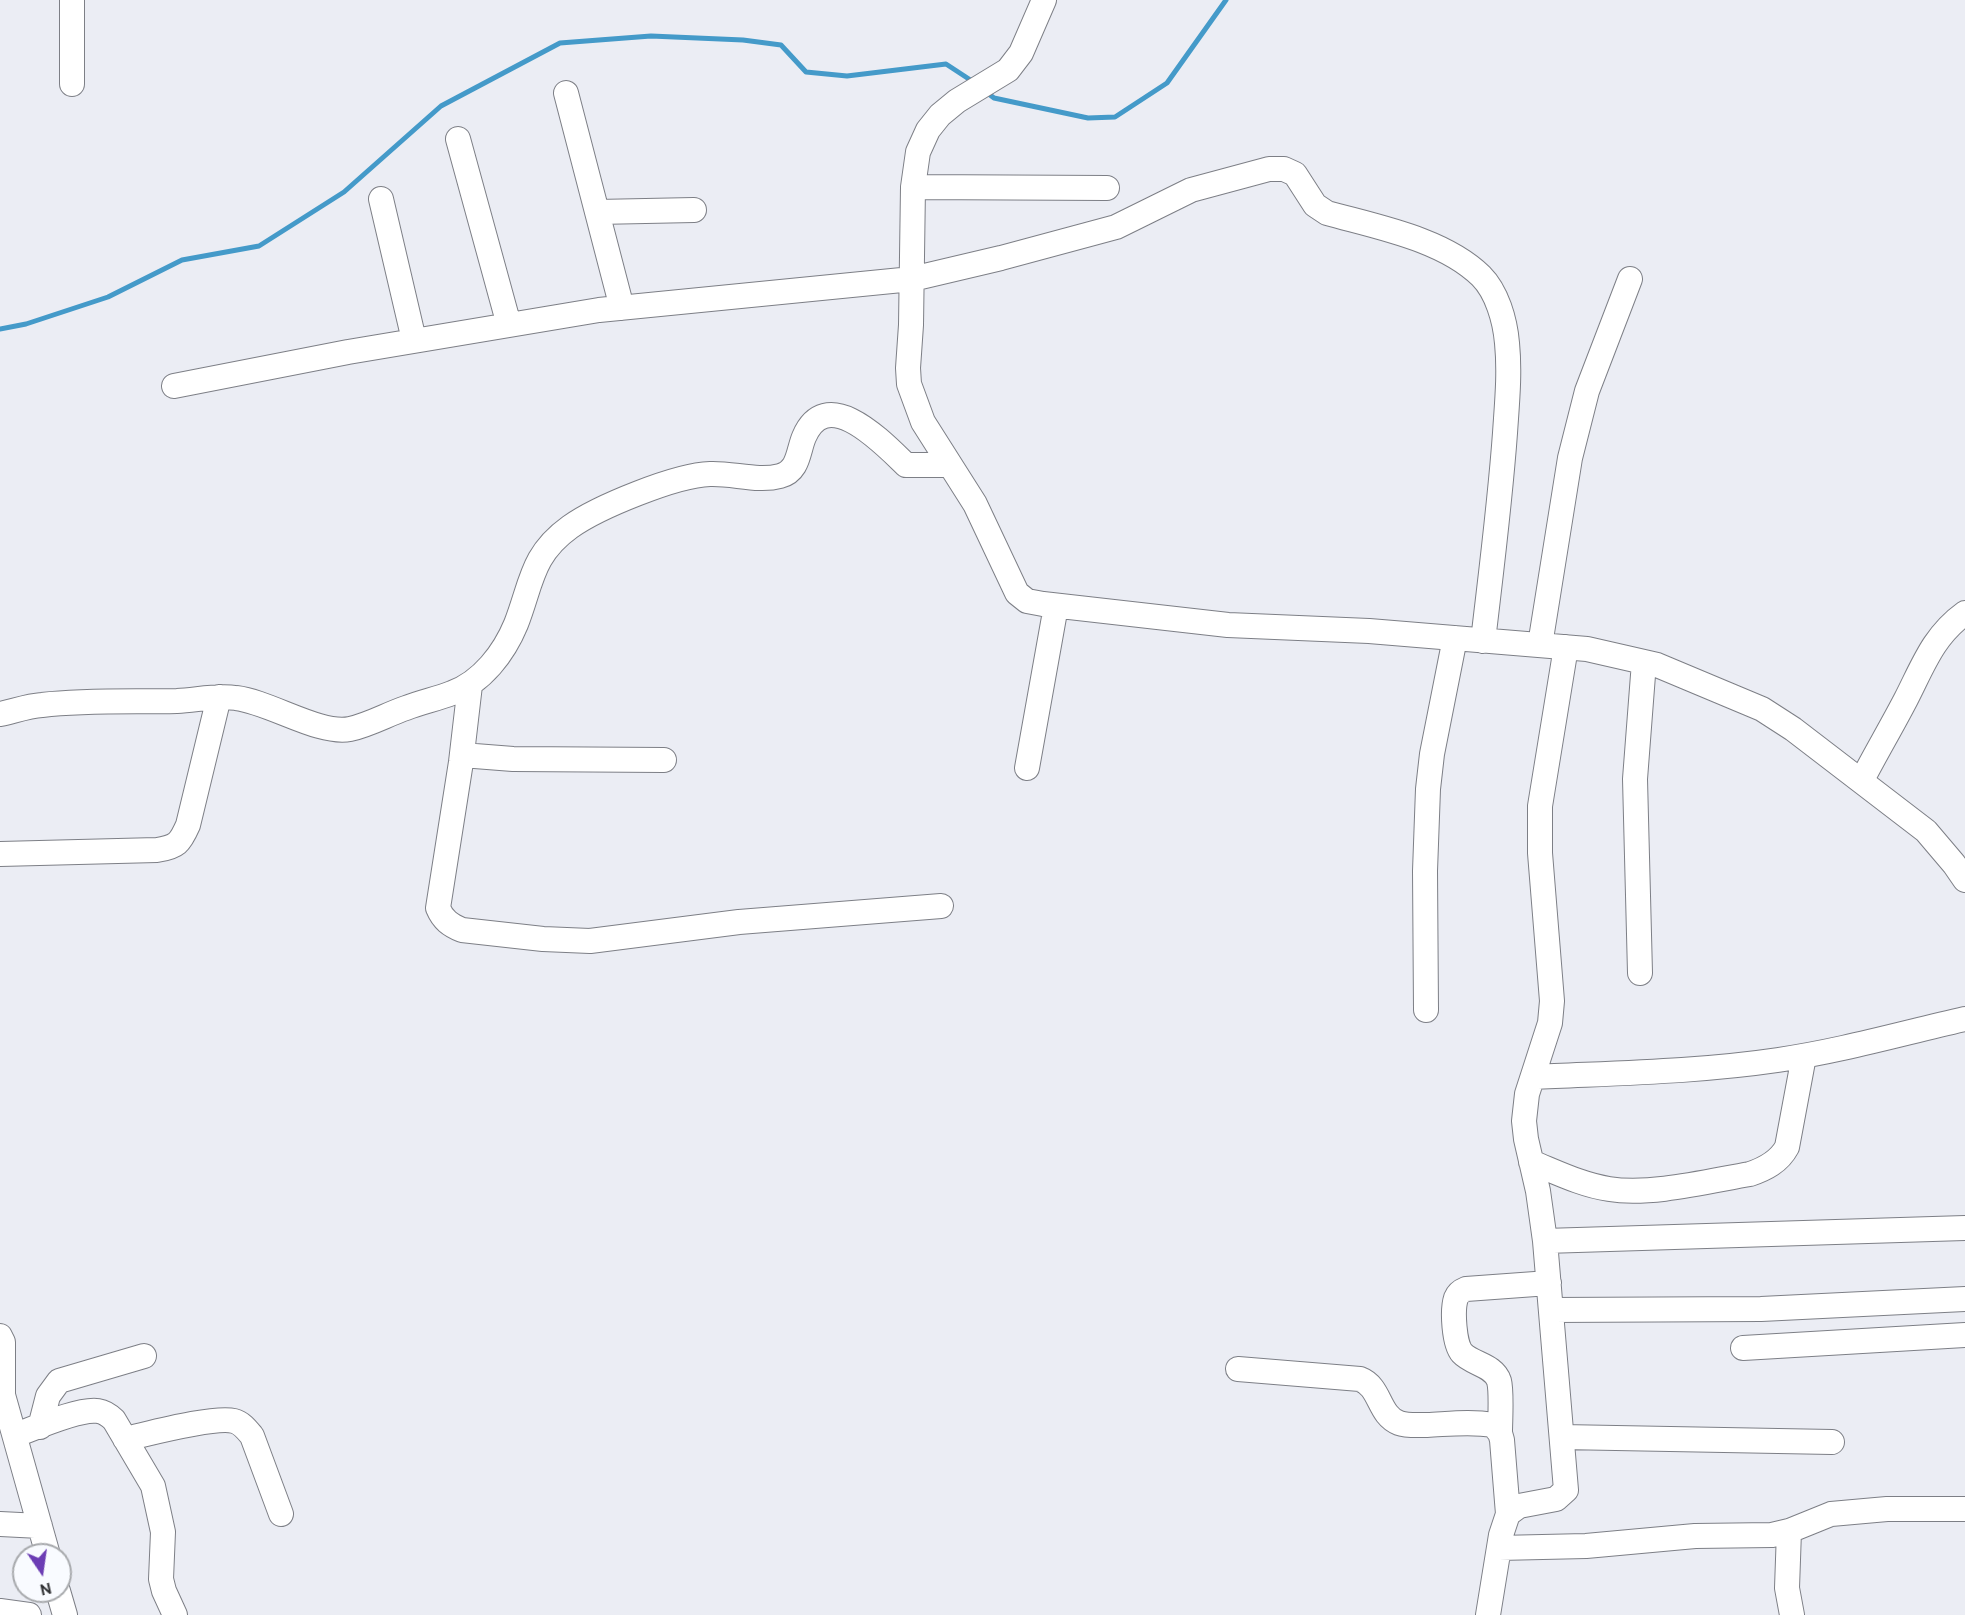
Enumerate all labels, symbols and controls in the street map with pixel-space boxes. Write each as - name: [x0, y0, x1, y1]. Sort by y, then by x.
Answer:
- north arrow: [12, 1543, 72, 1603]
- text: N: [38, 1579, 53, 1600]

